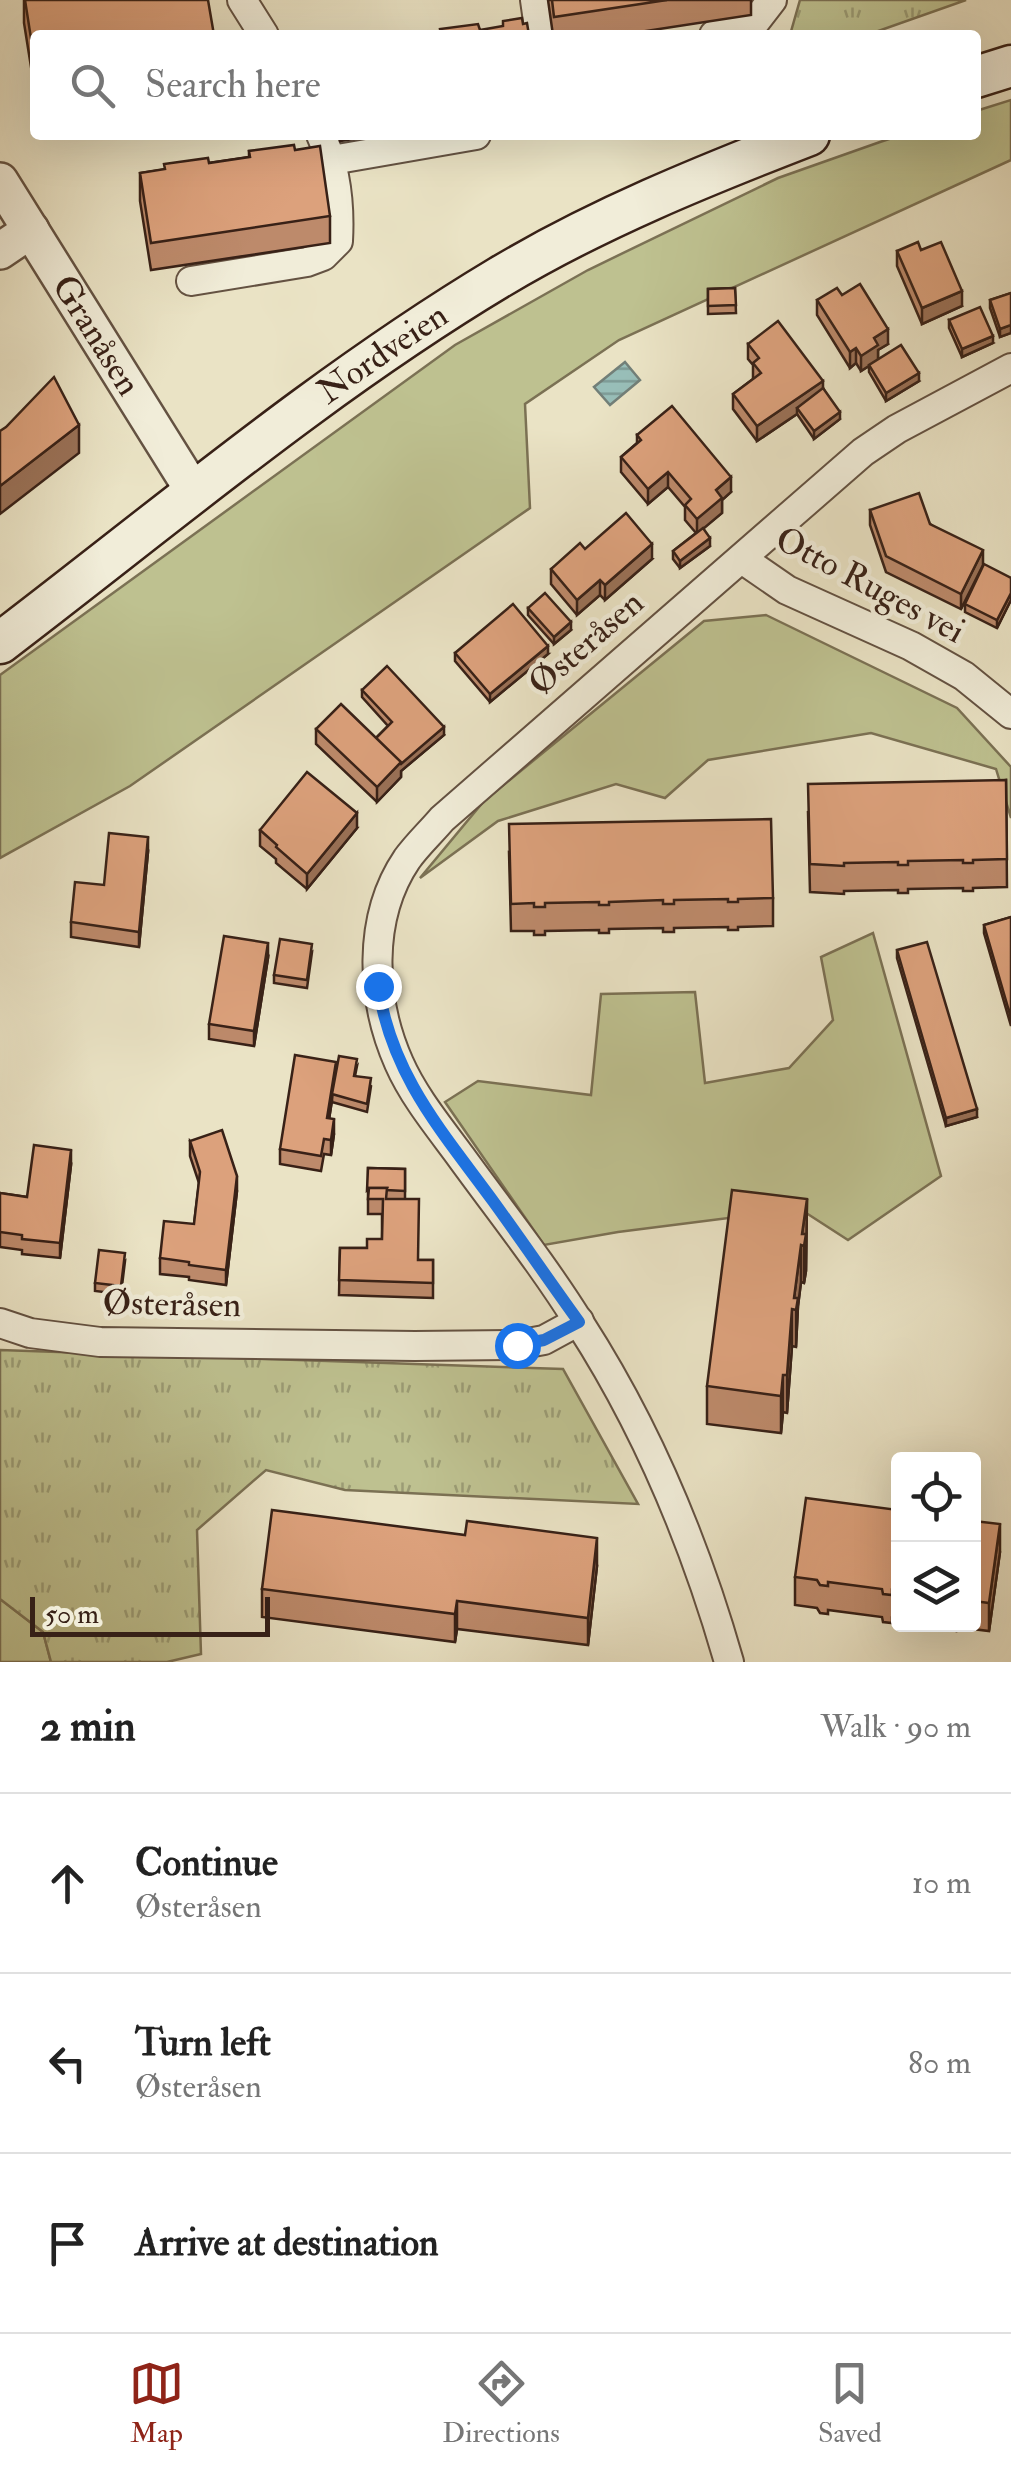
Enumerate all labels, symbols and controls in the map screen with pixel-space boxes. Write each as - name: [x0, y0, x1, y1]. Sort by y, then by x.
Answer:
- search box: [30, 30, 981, 140]
- icon: search: [65, 58, 120, 113]
- text: Search here: [145, 61, 321, 109]
- street label: Granåsen: [42, 267, 150, 404]
- street label: Nordveien: [309, 293, 456, 414]
- street label: Otto Ruges vei: [768, 517, 972, 653]
- street label: Østeråsen: [519, 581, 653, 705]
- route end: [356, 964, 402, 1010]
- street label: Østeråsen: [102, 1281, 242, 1327]
- route start: [495, 1323, 541, 1369]
- map controls: [891, 1452, 981, 1632]
- button: locate: [891, 1452, 981, 1542]
- button: layers: [891, 1542, 981, 1632]
- scale bar: [30, 1592, 270, 1636]
- text: 50 m: [45, 1597, 99, 1632]
- text: 2 min: [40, 1701, 136, 1753]
- text: Walk · 90 m: [820, 1707, 971, 1747]
- text: Continue: [135, 1839, 278, 1887]
- icon: ahead: [40, 1856, 95, 1911]
- text: 10 m: [912, 1863, 971, 1903]
- text: Østeråsen: [135, 1887, 262, 1927]
- text: Turn left: [135, 2019, 271, 2067]
- icon: left: [40, 2036, 95, 2091]
- text: 80 m: [908, 2043, 971, 2083]
- text: Østeråsen: [135, 2067, 262, 2107]
- icon: arrive: [40, 2216, 95, 2271]
- text: Arrive at destination: [135, 2219, 439, 2267]
- tab: Map: [129, 2356, 184, 2451]
- tab: Directions: [442, 2356, 560, 2451]
- tab: Saved: [818, 2356, 882, 2451]

